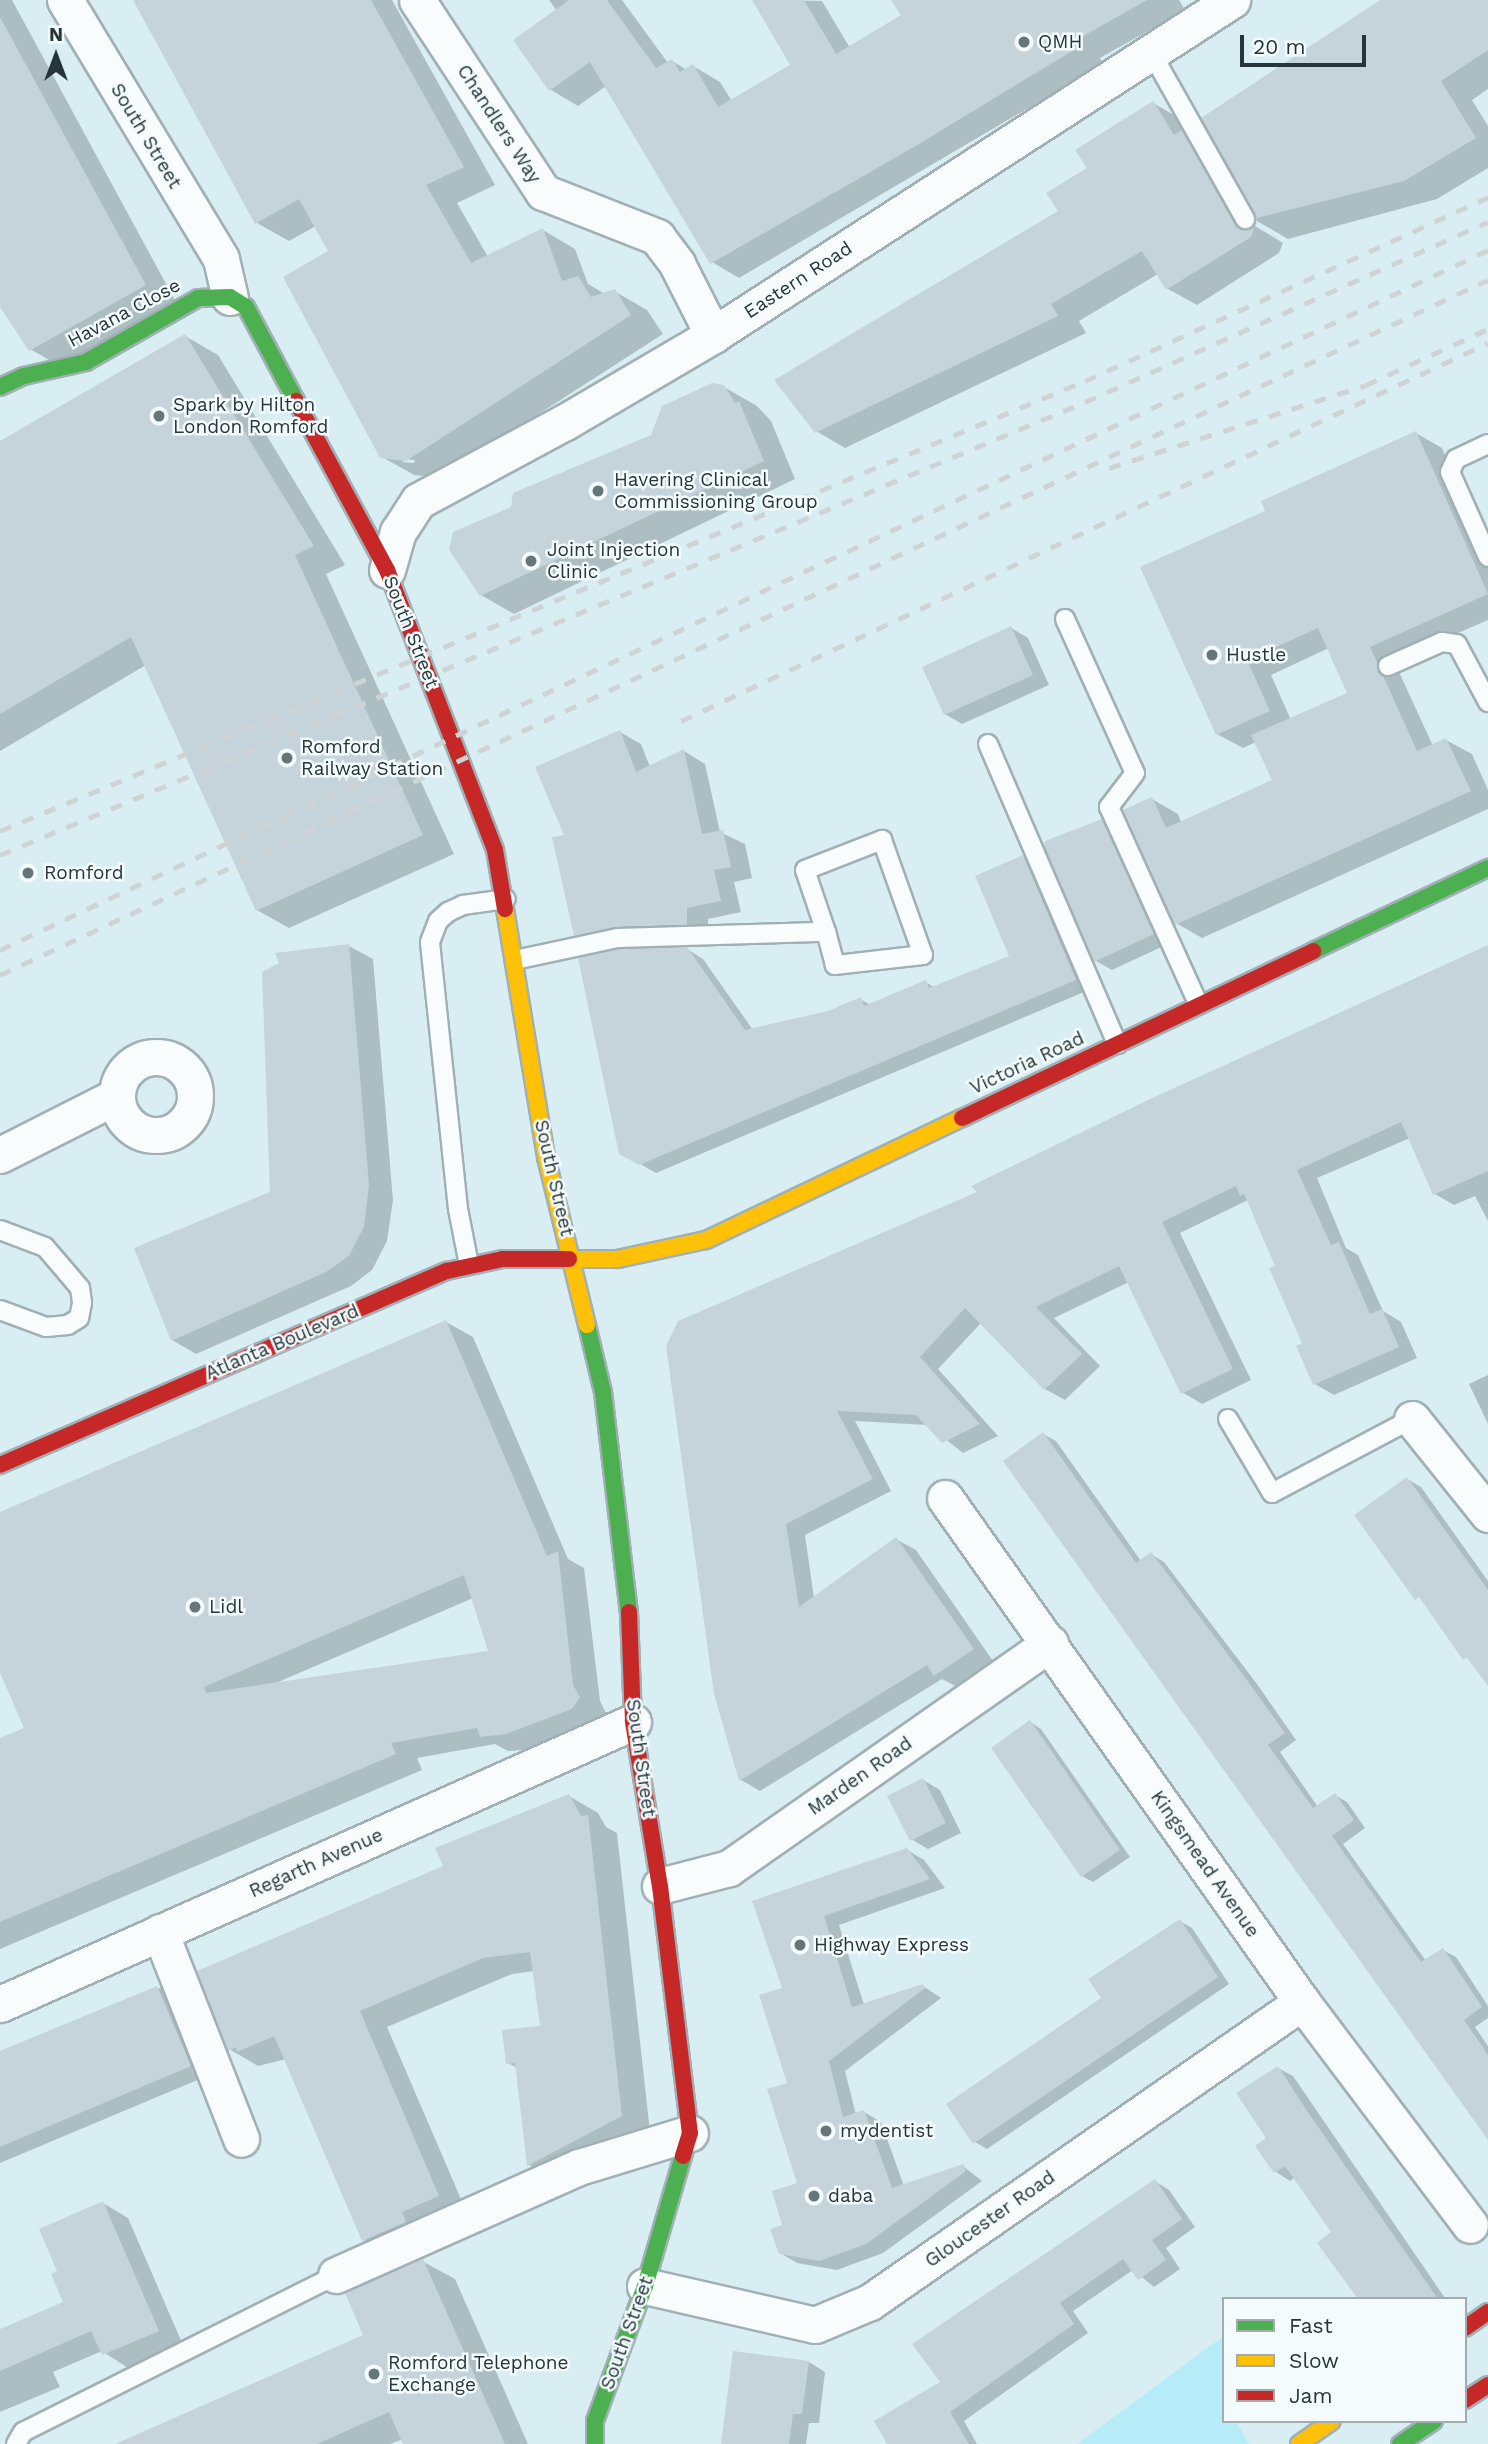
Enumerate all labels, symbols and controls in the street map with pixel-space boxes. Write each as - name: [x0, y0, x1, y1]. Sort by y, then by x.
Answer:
- north arrow: [21, 21, 91, 91]
- scale bar: [1243, 21, 1369, 65]
- text: N: [49, 23, 63, 46]
- place label: QMH: [1038, 31, 1082, 53]
- marker: QMH: [1016, 34, 1032, 50]
- text: 20 m: [1253, 34, 1305, 59]
- street label: Chandlers Way: [452, 60, 546, 188]
- street label: South Street: [106, 79, 186, 193]
- street label: Eastern Road: [740, 237, 856, 323]
- street label: Havana Close: [64, 274, 184, 352]
- place label: Spark by Hilton London Romford: [173, 394, 328, 438]
- marker: Spark by Hilton London Romford: [151, 408, 167, 424]
- place label: Havering Clinical Commissioning Group: [614, 469, 818, 513]
- marker: Havering Clinical Commissioning Group: [588, 481, 608, 501]
- place label: Joint Injection Clinic: [547, 539, 680, 583]
- marker: Joint Injection Clinic: [521, 551, 541, 571]
- street label: South Street: [378, 573, 444, 691]
- place label: Hustle: [1226, 644, 1286, 666]
- marker: Hustle: [1204, 647, 1220, 663]
- place label: Romford Railway Station: [301, 736, 444, 780]
- marker: Romford Railway Station: [279, 750, 295, 766]
- place label: Romford: [44, 862, 124, 884]
- marker: Romford: [18, 863, 38, 883]
- street label: Victoria Road: [966, 1027, 1088, 1099]
- street label: South Street: [530, 1118, 578, 1238]
- street label: Atlanta Boulevard: [202, 1299, 362, 1385]
- place label: Lidl: [209, 1596, 243, 1618]
- marker: Lidl: [187, 1599, 203, 1615]
- street label: South Street: [621, 1698, 661, 1818]
- street label: Marden Road: [804, 1732, 916, 1820]
- street label: Kingsmead Avenue: [1146, 1786, 1264, 1942]
- street label: Regarth Avenue: [245, 1823, 387, 1903]
- place label: Highway Express: [814, 1934, 969, 1956]
- marker: Highway Express: [792, 1937, 808, 1953]
- place label: mydentist: [840, 2120, 933, 2142]
- marker: mydentist: [818, 2123, 834, 2139]
- street label: Gloucester Road: [920, 2166, 1060, 2272]
- place label: daba: [828, 2185, 873, 2207]
- marker: daba: [806, 2188, 822, 2204]
- street label: South Street: [596, 2273, 658, 2393]
- legend: [1222, 2297, 1467, 2423]
- text: Fast: [1289, 2313, 1333, 2338]
- text: Slow: [1289, 2348, 1339, 2373]
- place label: Romford Telephone Exchange: [388, 2352, 569, 2396]
- marker: Romford Telephone Exchange: [366, 2366, 382, 2382]
- text: Jam: [1289, 2383, 1332, 2408]

